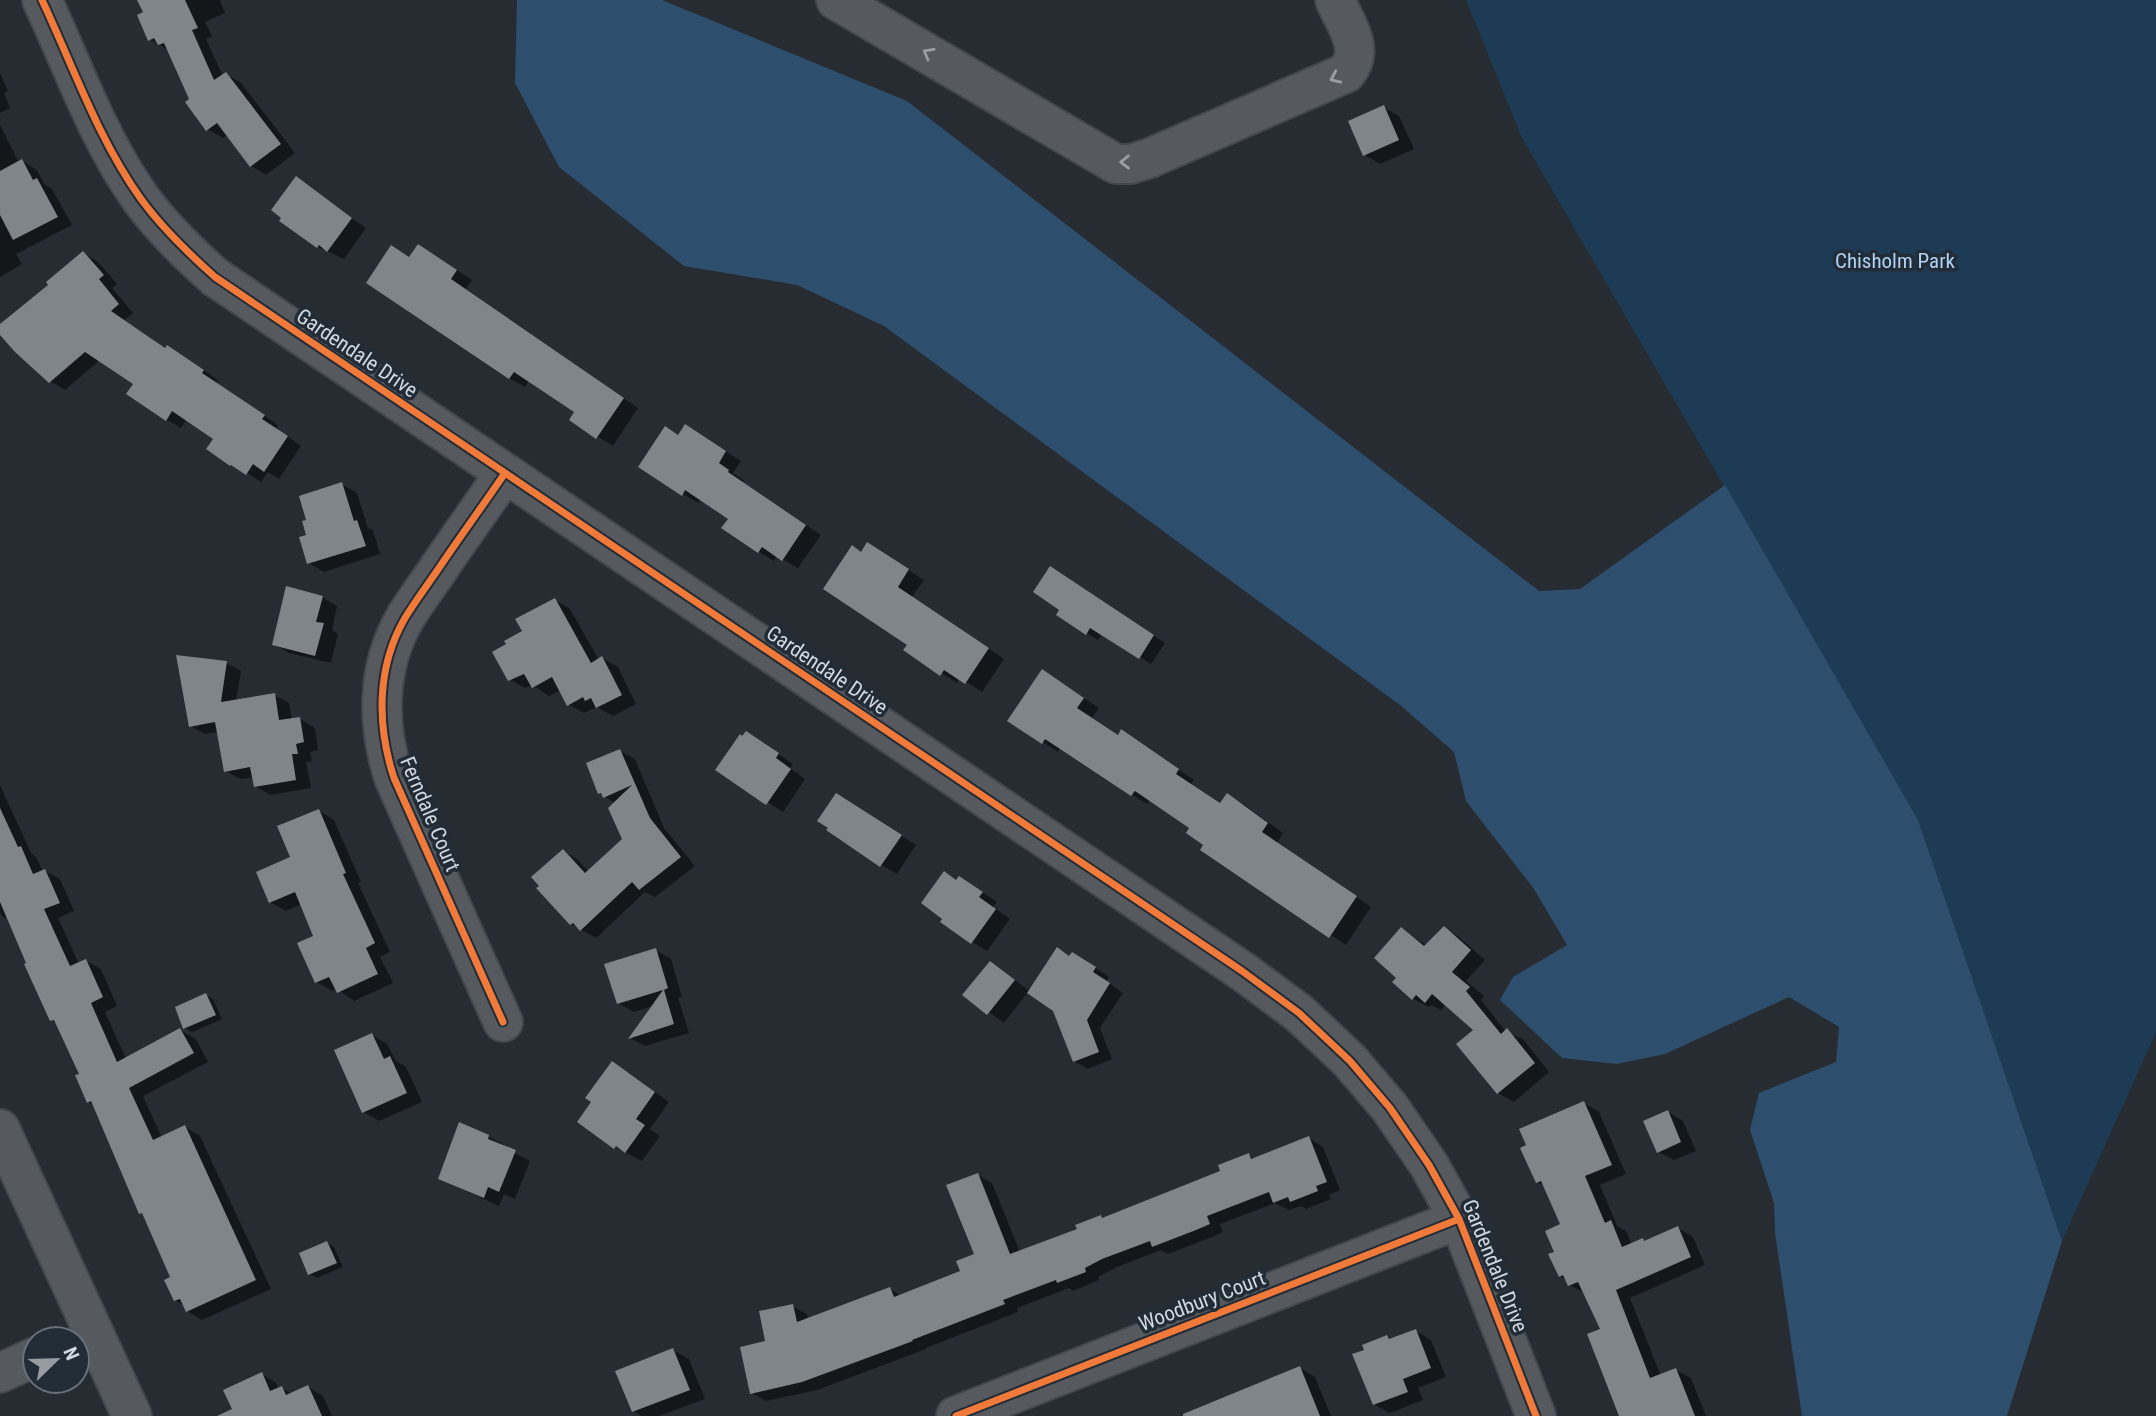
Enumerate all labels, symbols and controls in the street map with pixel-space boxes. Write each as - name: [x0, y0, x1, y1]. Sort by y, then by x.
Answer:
- one-way arrow: [922, 48, 935, 61]
- one-way arrow: [1329, 70, 1342, 84]
- one-way arrow: [1119, 155, 1130, 170]
- park label: Chisholm Park: [1835, 249, 1956, 273]
- street label: Gardendale Drive: [292, 304, 422, 402]
- street label: Gardendale Drive: [762, 621, 892, 719]
- street label: Ferndale Court: [395, 753, 465, 875]
- street label: Gardendale Drive: [1457, 1196, 1533, 1336]
- street label: Woodbury Court: [1135, 1266, 1269, 1336]
- north arrow: [21, 1325, 91, 1395]
- text: N: [58, 1344, 84, 1363]

